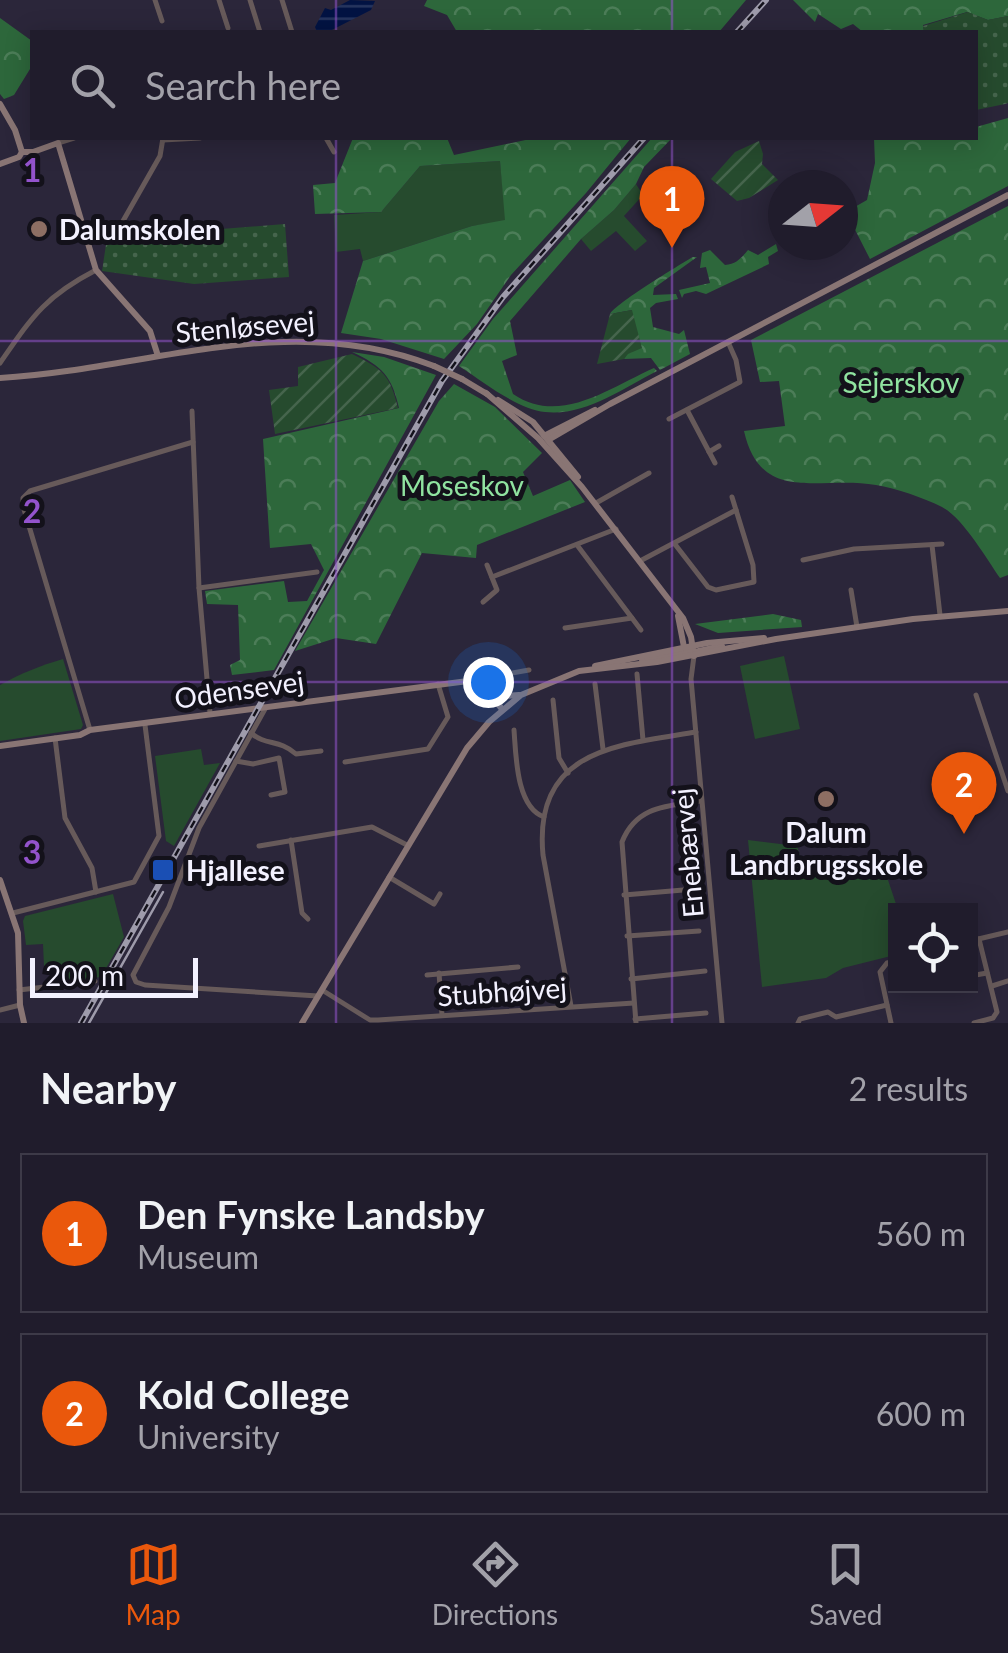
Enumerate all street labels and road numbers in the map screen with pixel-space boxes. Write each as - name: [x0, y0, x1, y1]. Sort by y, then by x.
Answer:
- street label: Stenløsevej: [174, 303, 316, 349]
- street label: Odensevej: [172, 663, 306, 715]
- street label: Enebærvej: [664, 787, 710, 919]
- street label: Stubhøjvej: [436, 970, 568, 1012]

